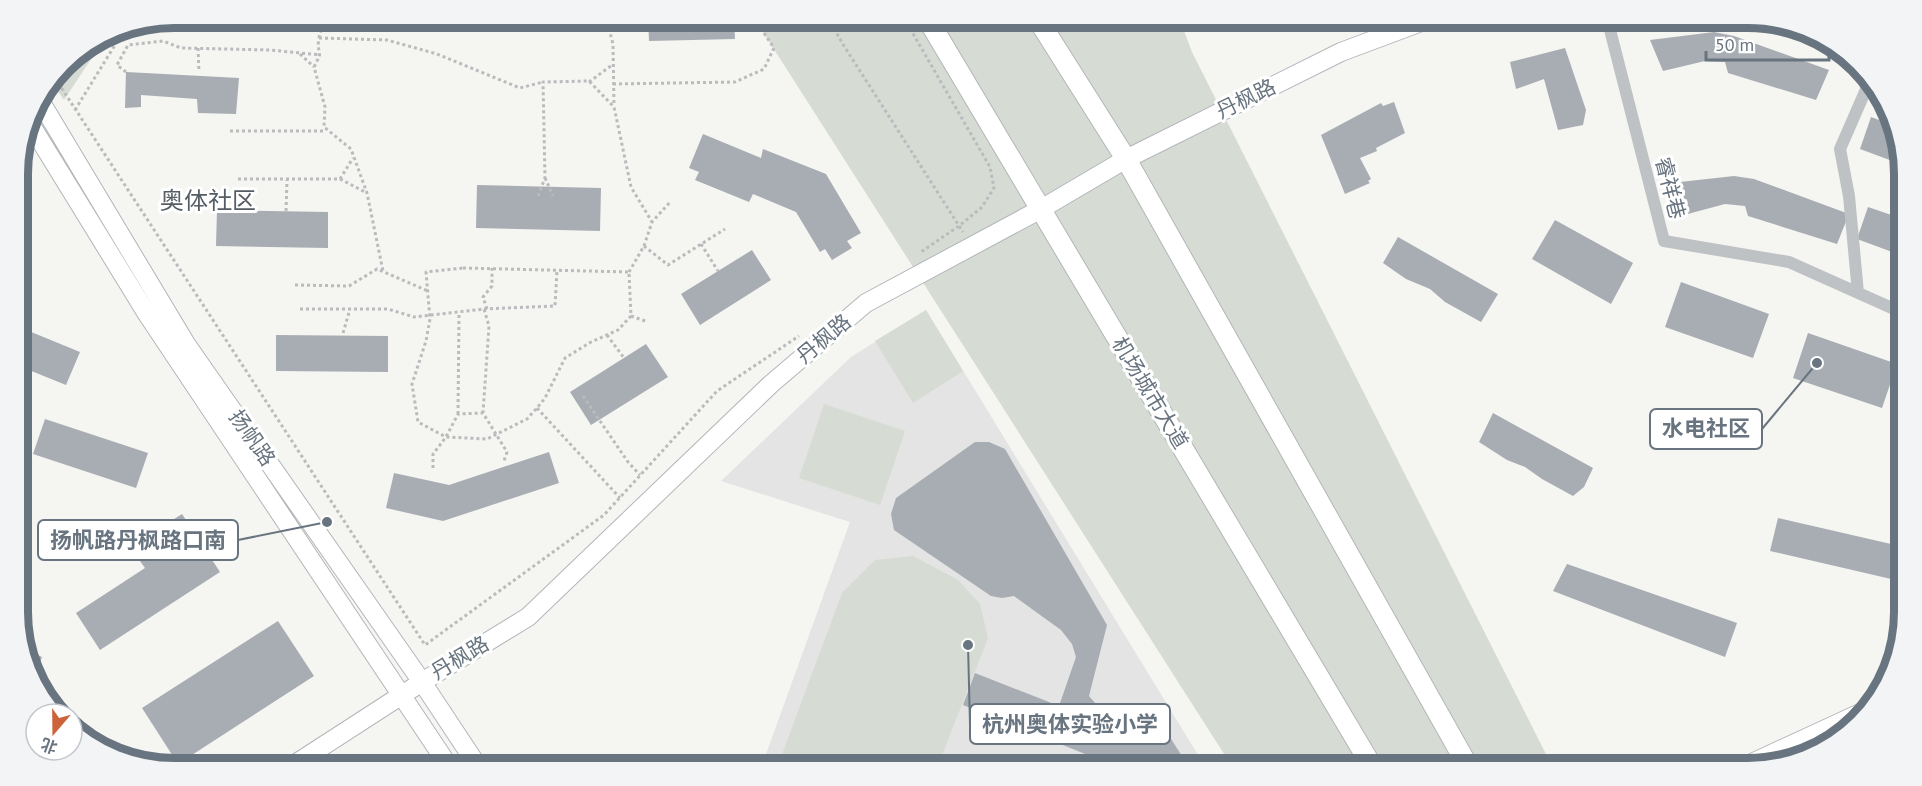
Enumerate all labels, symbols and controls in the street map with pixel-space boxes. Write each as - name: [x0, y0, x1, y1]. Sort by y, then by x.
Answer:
- scale bar: [1706, 24, 1829, 62]
- text: 50 m: [1715, 33, 1754, 56]
- street label: 丹枫路: [1212, 73, 1280, 124]
- street label: 睿祥巷: [1650, 154, 1691, 222]
- district label: 奥体社区: [160, 185, 256, 216]
- street label: 丹枫路: [791, 308, 856, 369]
- street label: 机场城市大道: [1106, 332, 1194, 454]
- street label: 扬帆路: [223, 404, 282, 471]
- callout: 水电社区: [1650, 409, 1762, 449]
- text: 水电社区: [1662, 414, 1750, 442]
- callout: 扬帆路丹枫路口南: [38, 520, 238, 560]
- text: 扬帆路丹枫路口南: [50, 526, 226, 554]
- street label: 丹枫路: [426, 630, 494, 685]
- north arrow: [24, 702, 84, 762]
- callout: 杭州奥体实验小学: [970, 704, 1170, 744]
- text: 杭州奥体实验小学: [982, 710, 1158, 738]
- text: 北: [38, 734, 60, 758]

